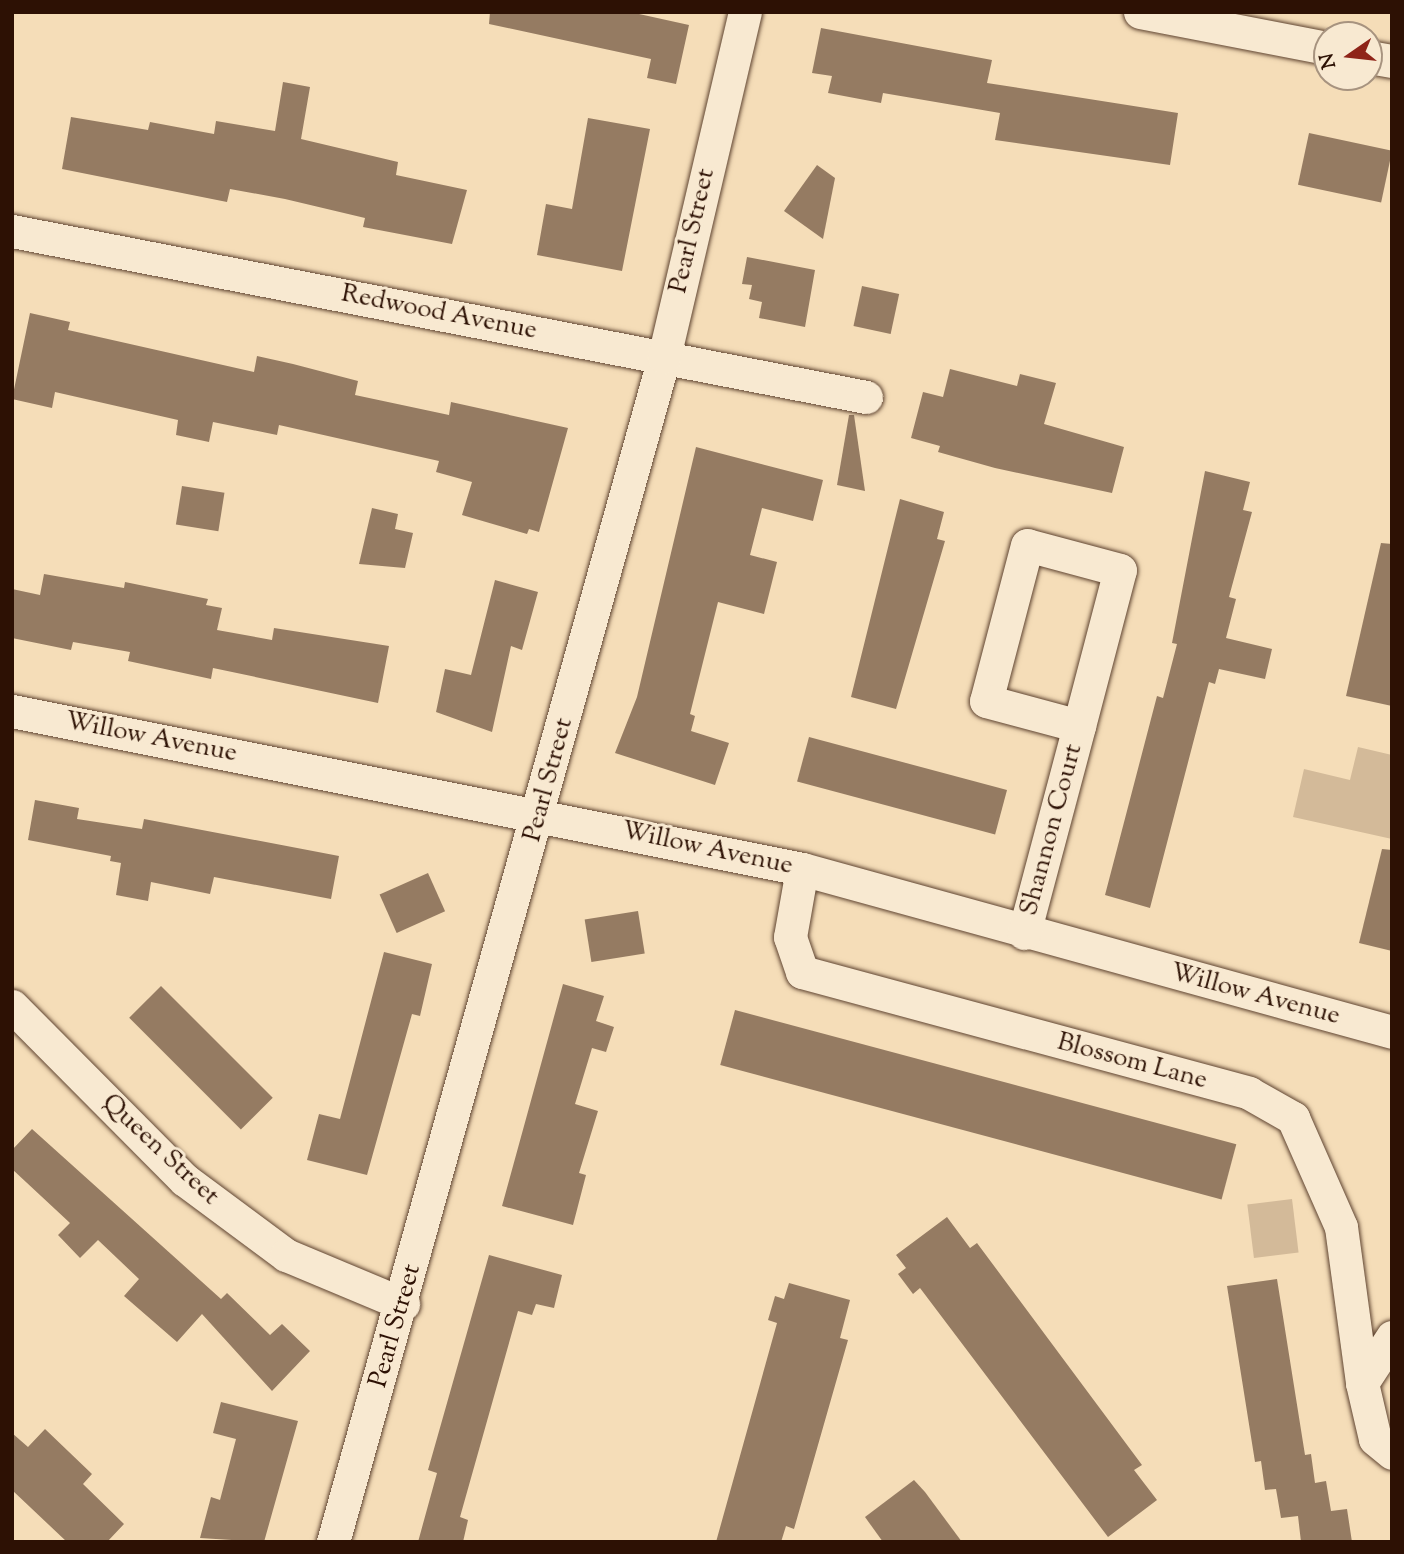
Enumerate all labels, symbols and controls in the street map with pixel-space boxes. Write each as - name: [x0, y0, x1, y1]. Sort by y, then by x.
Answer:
- north arrow: [1313, 21, 1383, 91]
- text: N: [1314, 50, 1344, 71]
- street label: Pearl Street: [664, 166, 722, 296]
- street label: Redwood Avenue: [339, 279, 539, 347]
- street label: Willow Avenue: [62, 706, 240, 770]
- street label: Pearl Street: [518, 715, 580, 845]
- street label: Shannon Court: [1014, 741, 1090, 919]
- street label: Willow Avenue: [619, 816, 795, 882]
- street label: Willow Avenue: [1167, 957, 1343, 1033]
- street label: Blossom Lane: [1054, 1027, 1210, 1097]
- street label: Queen Street: [95, 1088, 225, 1212]
- street label: Pearl Street: [364, 1261, 428, 1391]

